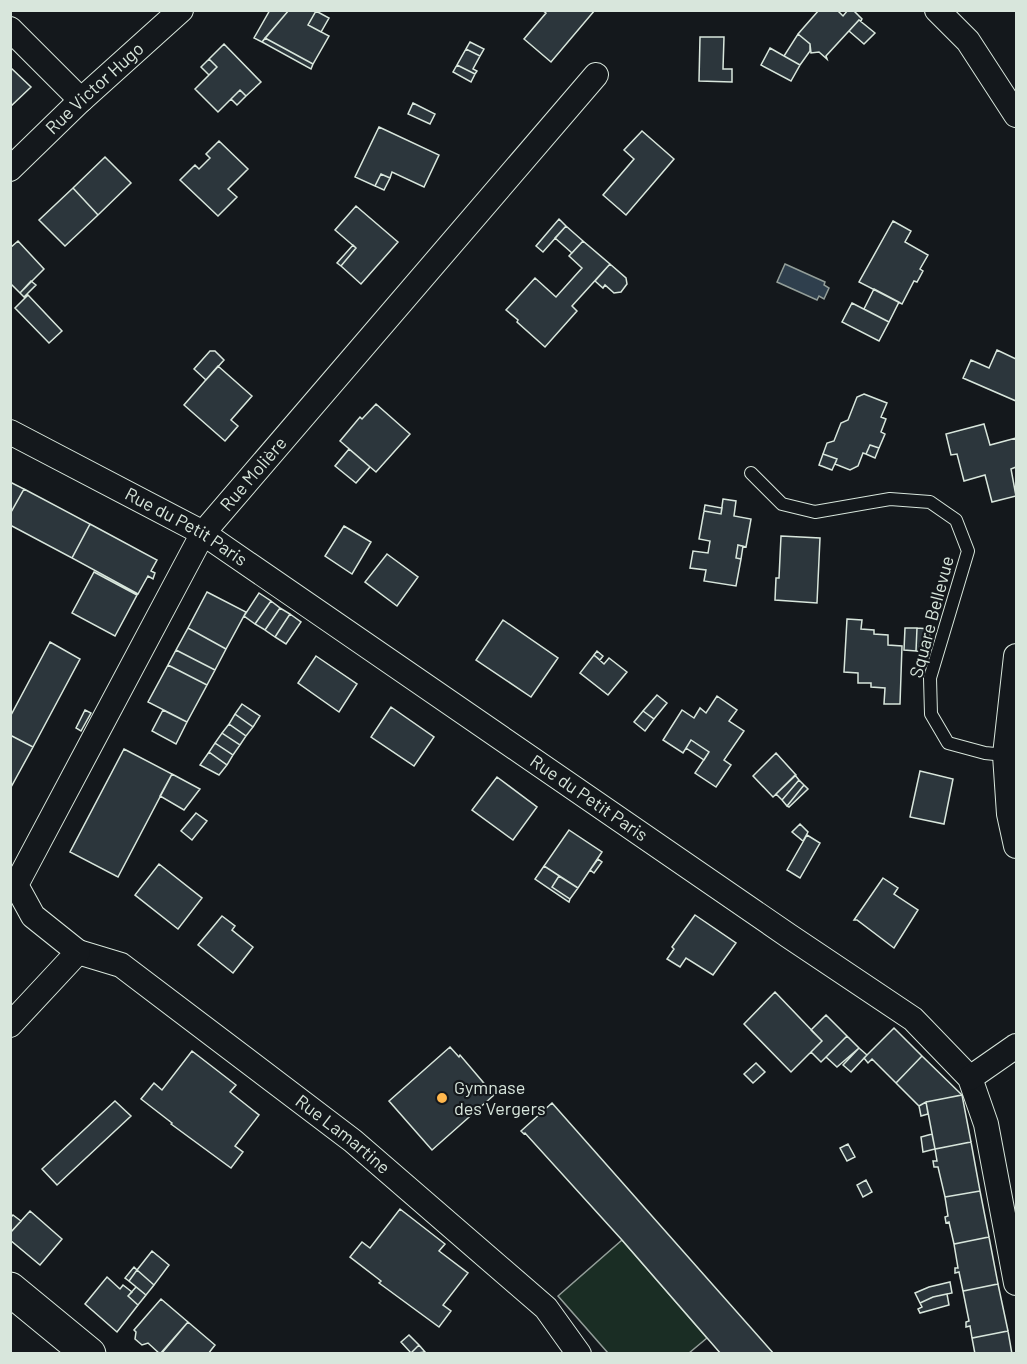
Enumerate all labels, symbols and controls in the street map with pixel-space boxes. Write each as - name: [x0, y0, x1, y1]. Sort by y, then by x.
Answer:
- street label: Rue Victor Hugo: [40, 37, 148, 138]
- street label: Rue Molière: [215, 432, 291, 515]
- street label: Rue du Petit Paris: [122, 482, 252, 570]
- street label: Square Bellevue: [904, 553, 958, 680]
- street label: Rue du Petit Paris: [526, 749, 652, 846]
- place label: Gymnase des Vergers: [454, 1076, 546, 1119]
- street label: Rue Lamartine: [292, 1089, 395, 1178]
- marker: Gymnase des Vergers: [435, 1091, 449, 1105]

